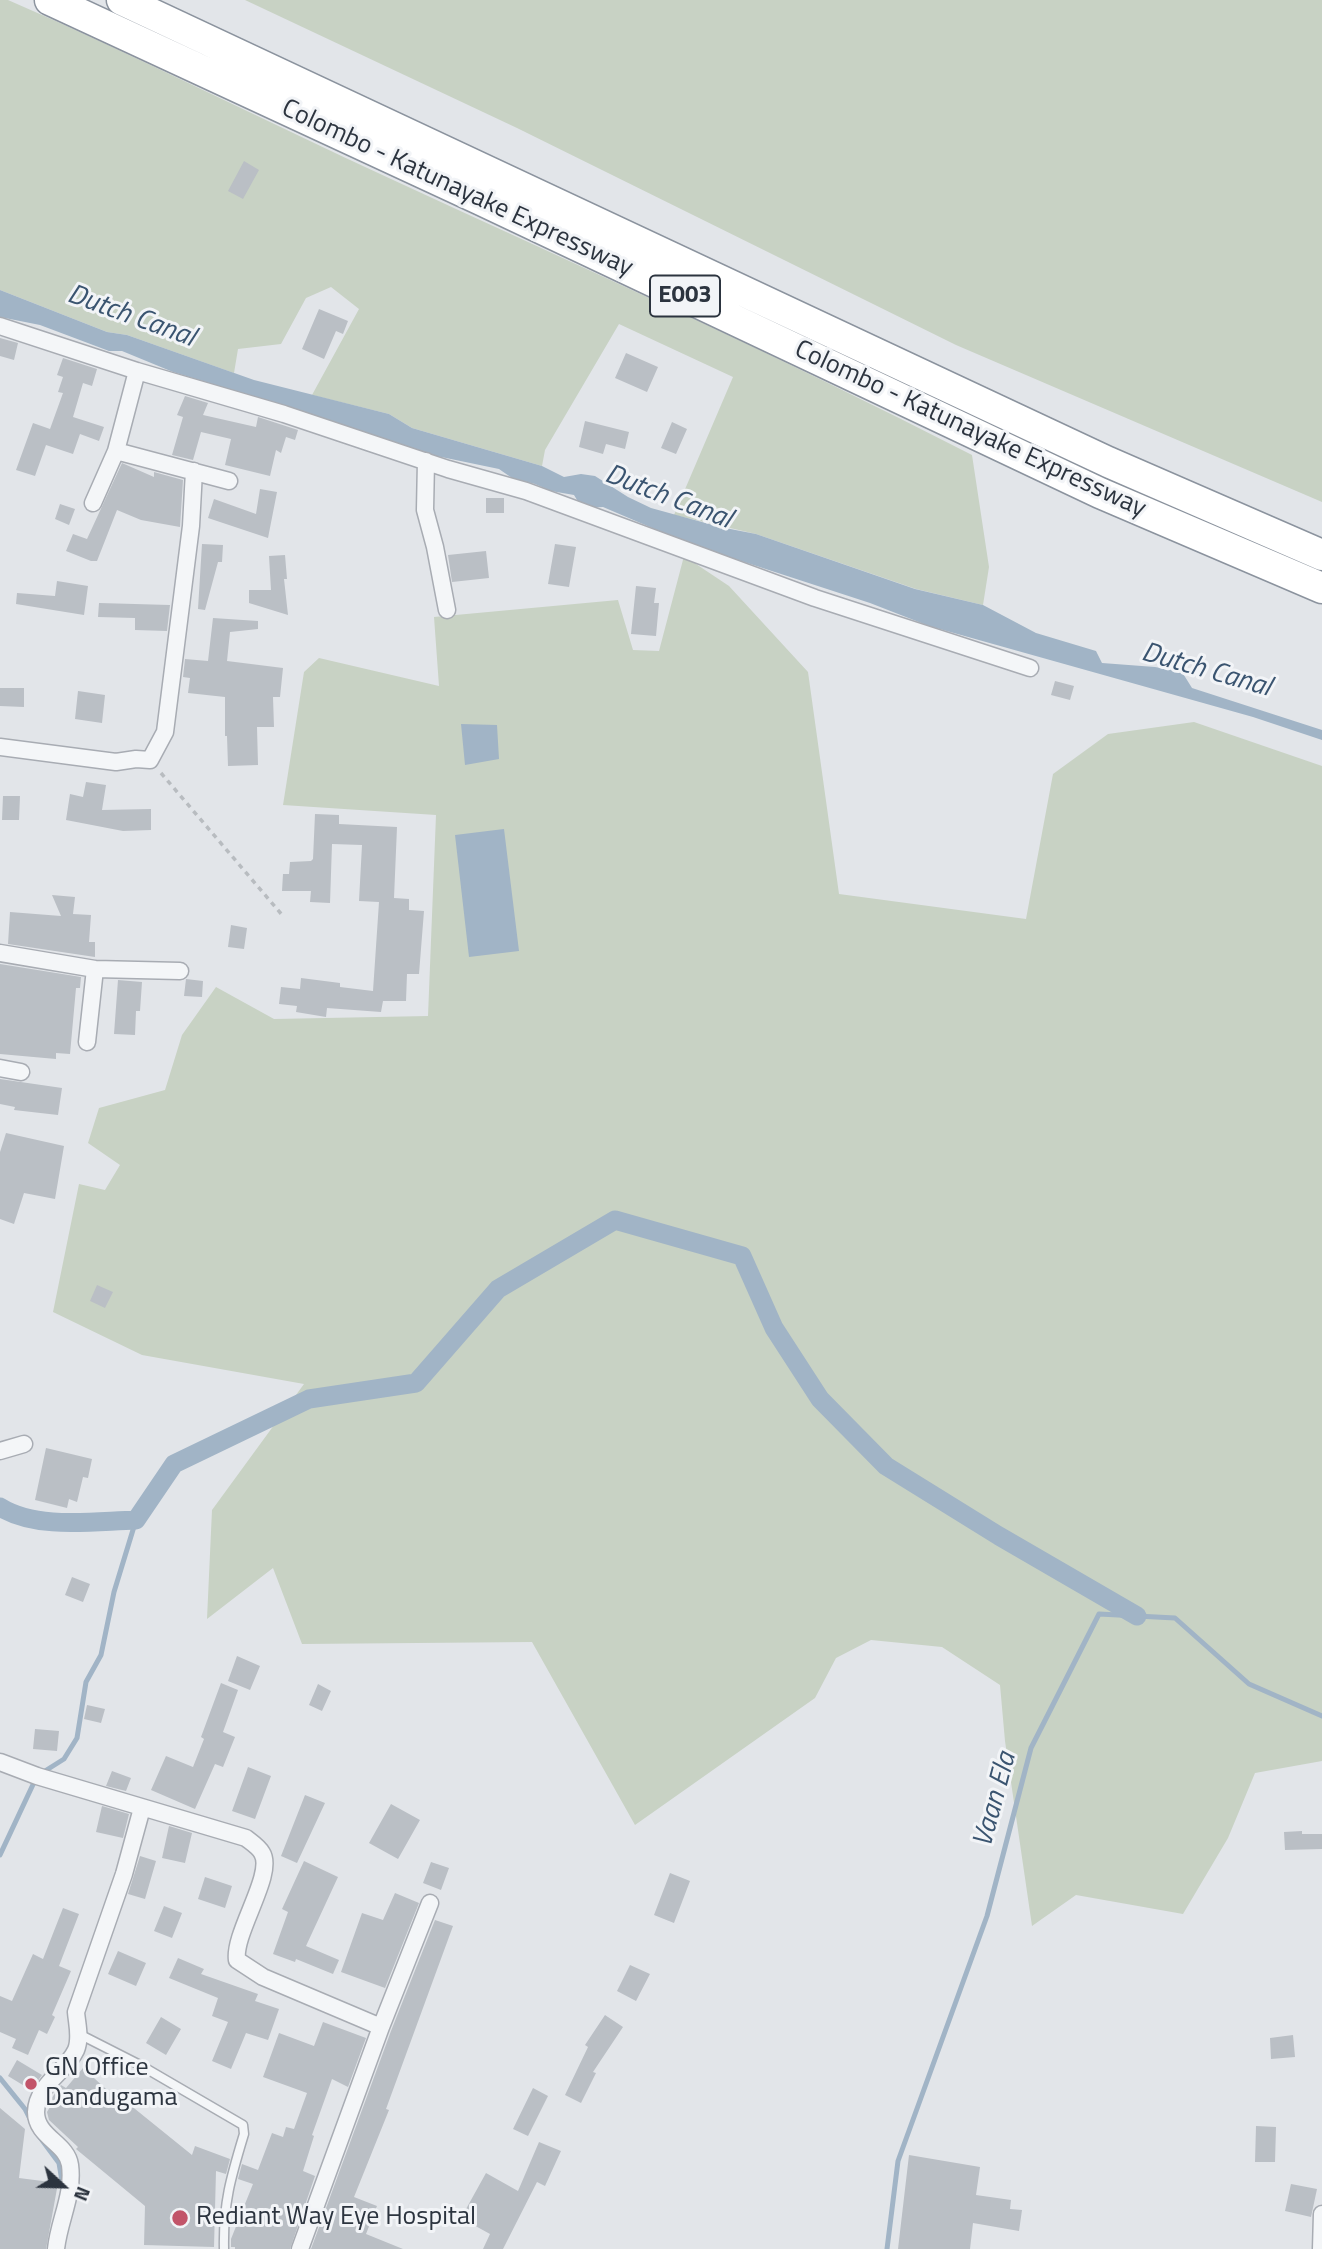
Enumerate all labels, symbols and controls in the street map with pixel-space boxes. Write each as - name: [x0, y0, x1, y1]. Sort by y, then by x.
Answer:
- street label: Colombo - Katunayake Expressway: [276, 94, 638, 284]
- road number: E003: [650, 276, 720, 316]
- water label: Dutch Canal: [63, 278, 199, 356]
- street label: Colombo - Katunayake Expressway: [789, 335, 1151, 525]
- water label: Dutch Canal: [600, 458, 736, 538]
- water label: Dutch Canal: [1137, 637, 1275, 705]
- water label: Vaan Ela: [967, 1749, 1025, 1851]
- place label: GN Office Dandugama: [45, 2053, 177, 2114]
- marker: GN Office Dandugama: [23, 2076, 39, 2092]
- north arrow: [28, 2151, 98, 2221]
- text: N: [67, 2183, 99, 2206]
- place label: Rediant Way Eye Hospital: [196, 2202, 476, 2234]
- marker: Rediant Way Eye Hospital: [170, 2208, 190, 2228]

